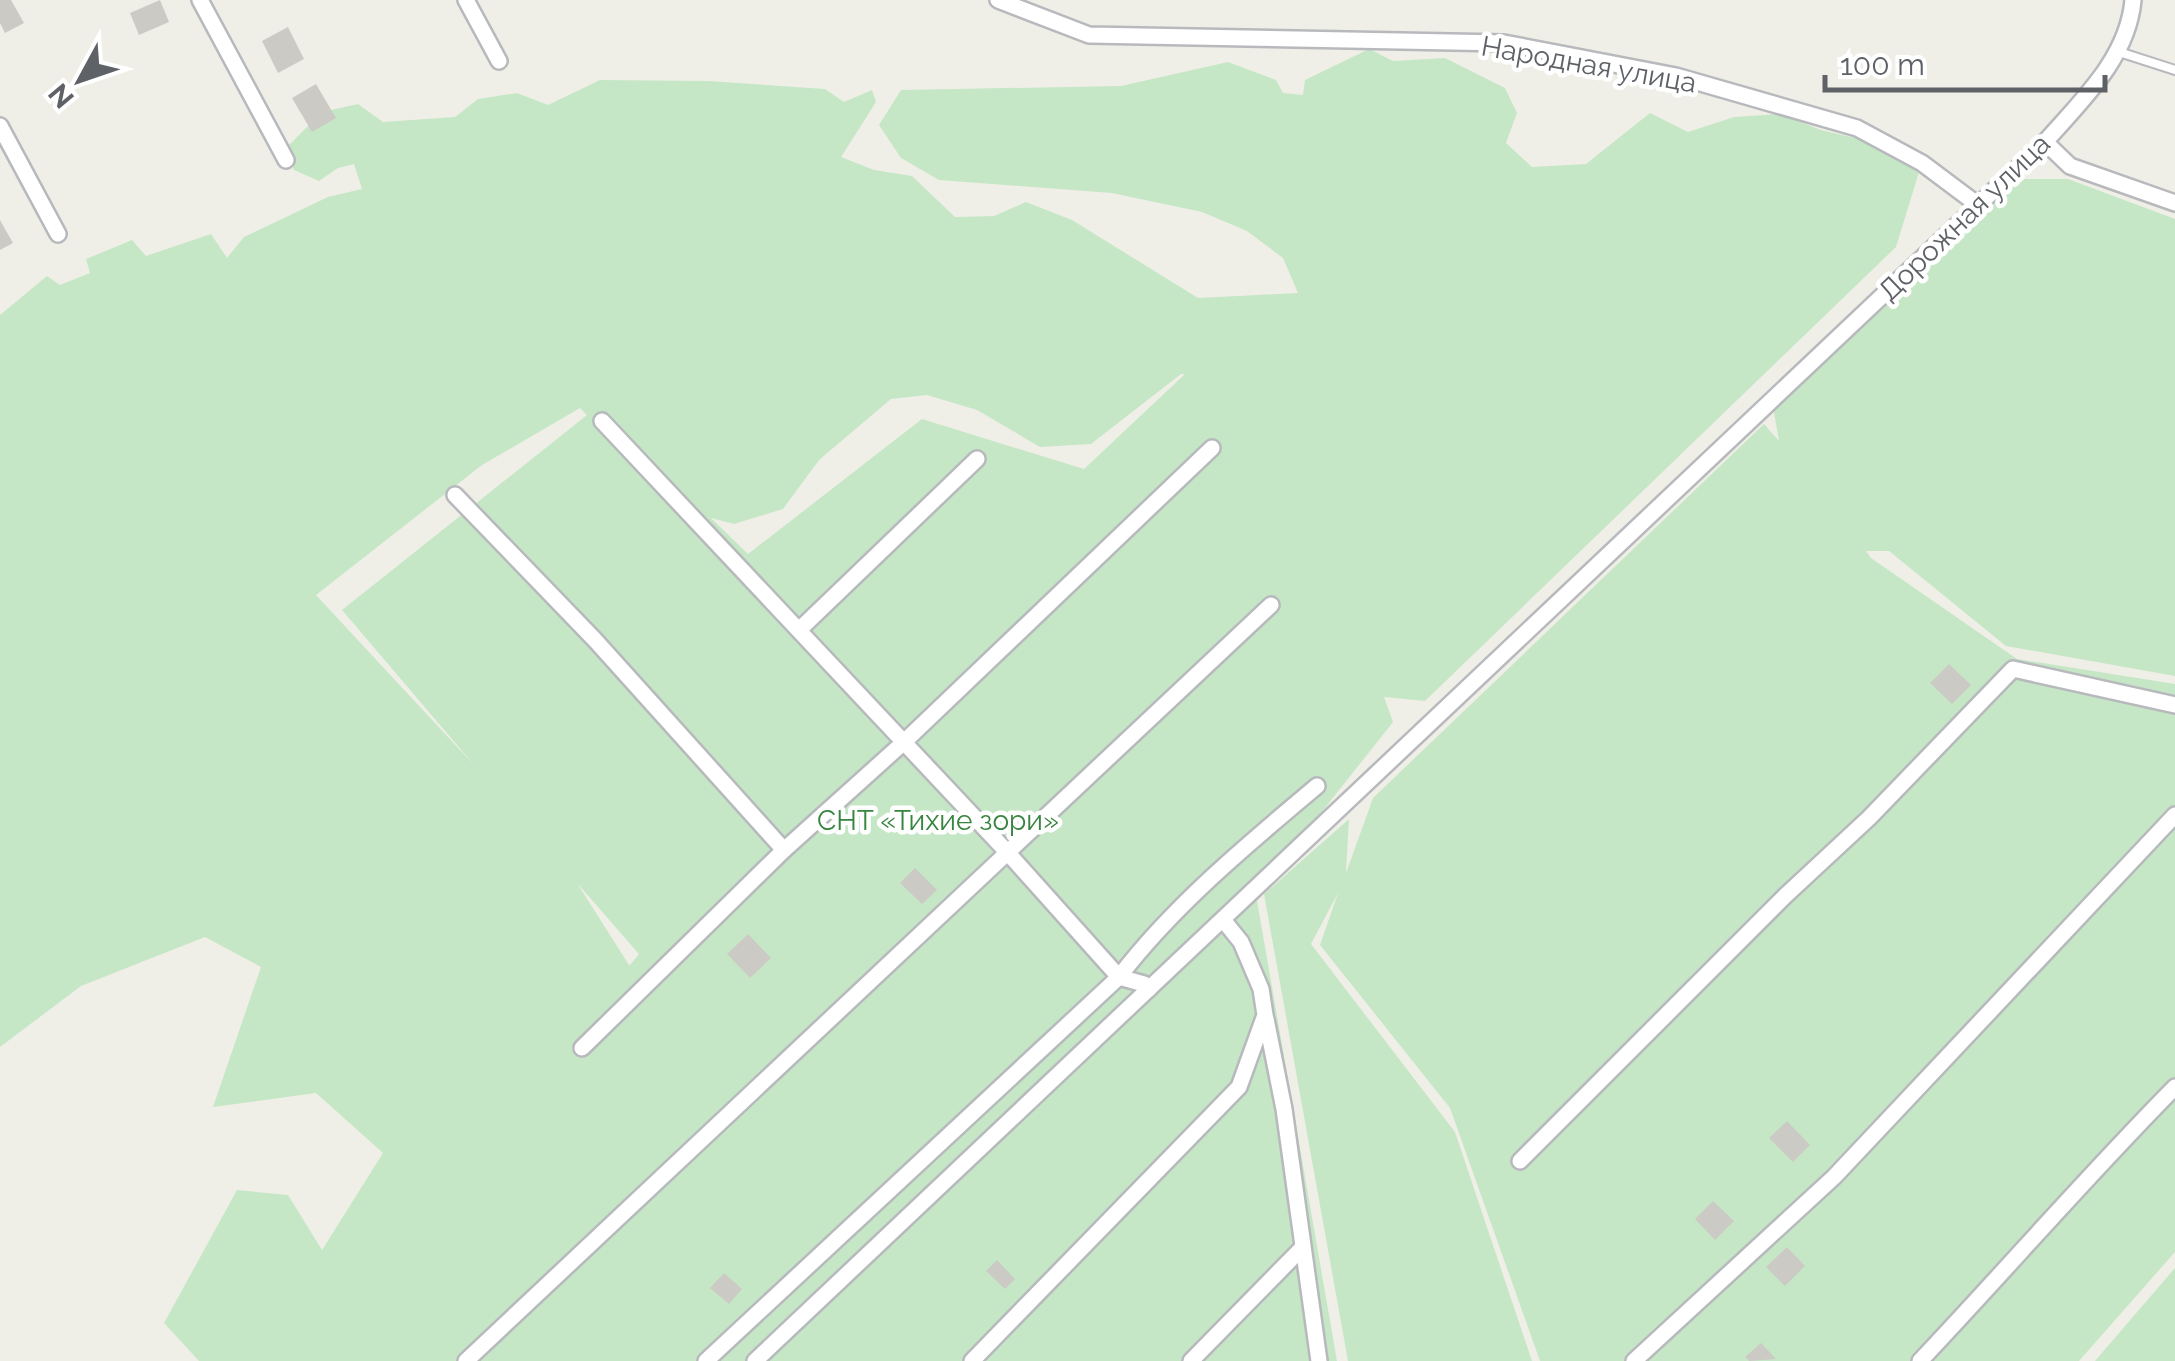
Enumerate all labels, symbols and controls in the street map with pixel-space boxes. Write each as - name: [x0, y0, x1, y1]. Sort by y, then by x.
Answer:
- street label: Народная улица: [1479, 29, 1699, 100]
- north arrow: [30, 30, 130, 130]
- scale bar: [1825, 30, 2105, 92]
- text: 100 m: [1840, 47, 1925, 82]
- text: N: [42, 77, 81, 115]
- street label: Дорожная улица: [1872, 127, 2057, 307]
- park label: СНТ «Тихие зори»: [817, 804, 1059, 837]

